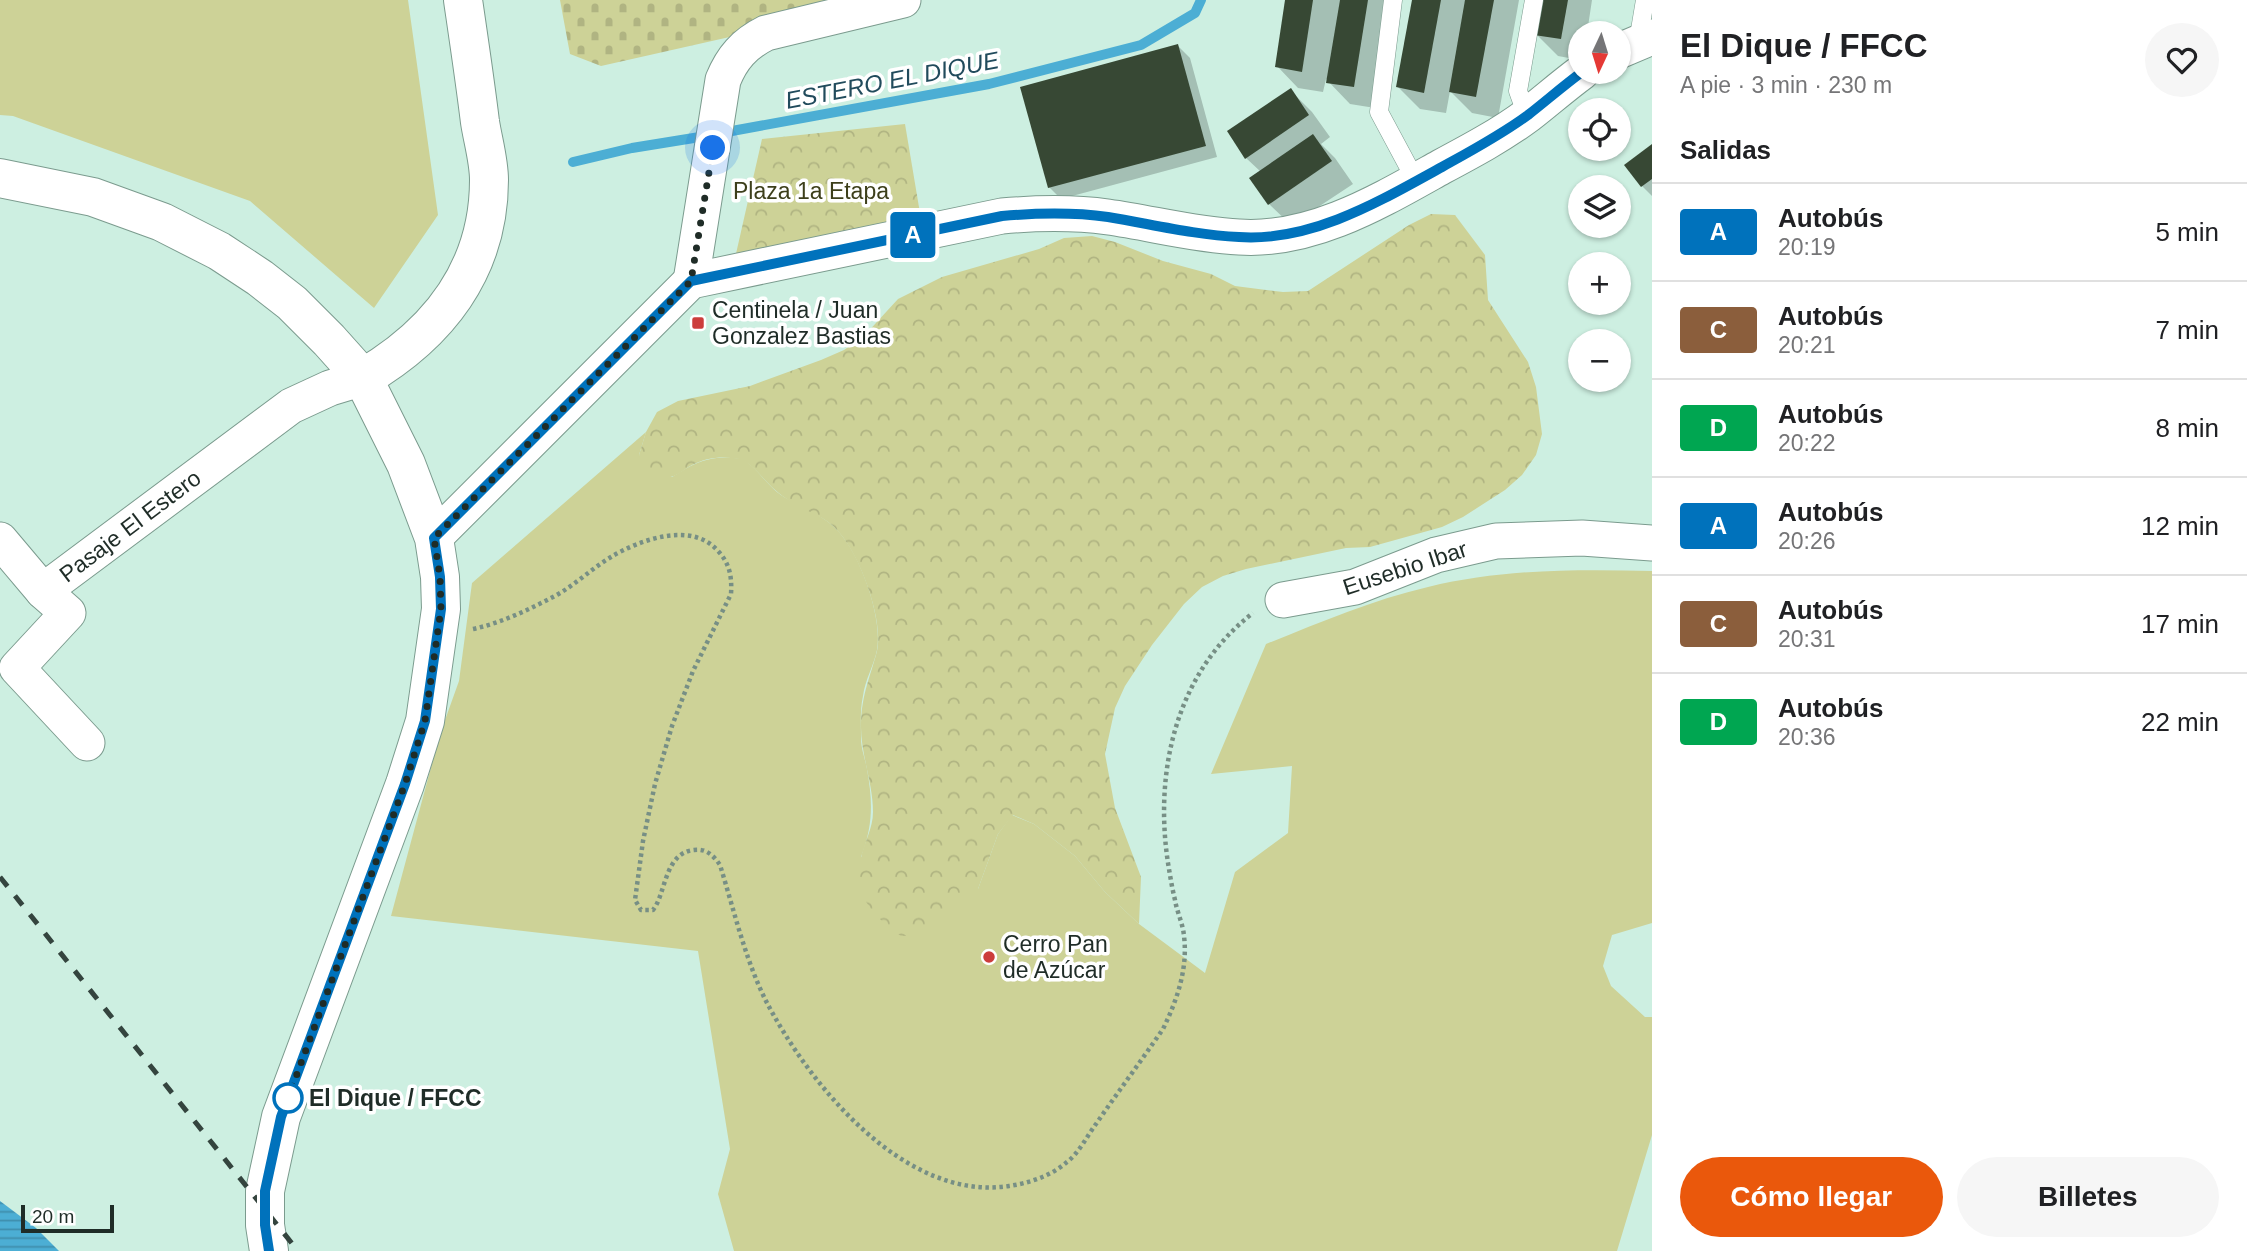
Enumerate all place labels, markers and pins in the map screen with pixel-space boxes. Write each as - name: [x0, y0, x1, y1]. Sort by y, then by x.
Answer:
- place label: Centinela / Juan Gonzalez Bastias: [712, 297, 891, 349]
- marker: Centinela / Juan Gonzalez Bastias: [690, 315, 706, 331]
- place label: Cerro Pan de Azúcar: [1003, 931, 1108, 983]
- marker: Cerro Pan de Azúcar: [981, 949, 997, 965]
- marker: El Dique / FFCC: [273, 1083, 303, 1113]
- place label: El Dique / FFCC: [309, 1085, 482, 1111]

